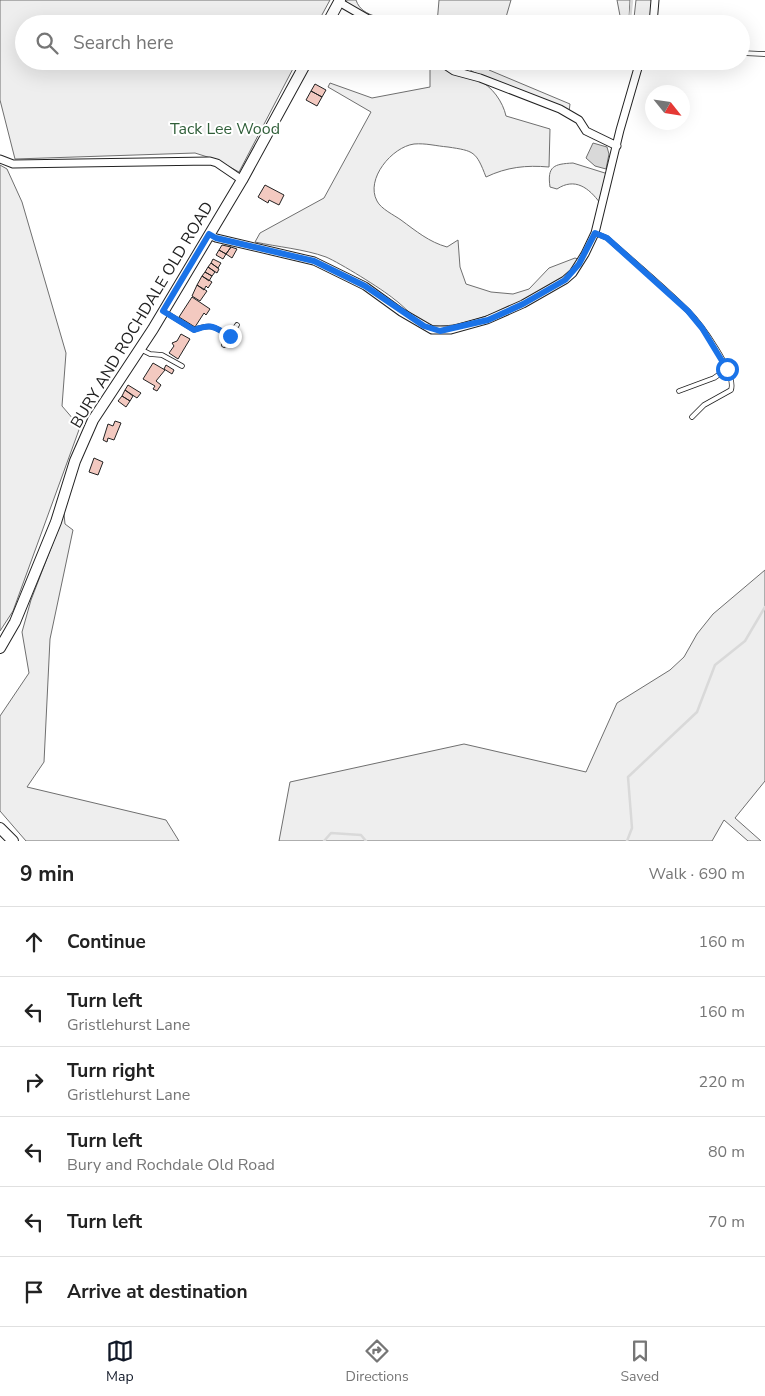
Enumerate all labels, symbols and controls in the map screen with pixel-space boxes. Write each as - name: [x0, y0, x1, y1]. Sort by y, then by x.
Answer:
- search box: [15, 15, 750, 70]
- icon: search: [33, 29, 61, 57]
- text: Search here: [73, 30, 174, 56]
- north arrow: [645, 85, 690, 130]
- park label: Tack Lee Wood: [170, 118, 280, 140]
- street label: BURY AND ROCHDALE OLD ROAD: [65, 198, 219, 432]
- route end: [219, 325, 242, 348]
- route start: [716, 358, 739, 381]
- text: 9 min: [20, 860, 74, 888]
- text: Walk · 690 m: [649, 863, 745, 885]
- icon: ahead: [20, 928, 48, 956]
- text: Continue: [67, 929, 146, 955]
- text: 160 m: [698, 931, 745, 953]
- text: Turn left: [67, 988, 142, 1014]
- icon: left: [20, 998, 48, 1026]
- text: 160 m: [698, 1001, 745, 1023]
- text: Gristlehurst Lane: [67, 1014, 190, 1036]
- text: Turn right: [67, 1058, 154, 1084]
- icon: right: [20, 1068, 48, 1096]
- text: 220 m: [698, 1071, 745, 1093]
- text: Gristlehurst Lane: [67, 1084, 190, 1106]
- text: Turn left: [67, 1128, 142, 1154]
- icon: left: [20, 1138, 48, 1166]
- text: 80 m: [708, 1141, 745, 1163]
- text: Bury and Rochdale Old Road: [67, 1154, 275, 1176]
- icon: left: [20, 1208, 48, 1236]
- text: Turn left: [67, 1209, 142, 1235]
- text: 70 m: [708, 1211, 745, 1233]
- icon: arrive: [20, 1278, 48, 1306]
- text: Arrive at destination: [67, 1279, 248, 1305]
- tab: Map: [106, 1337, 134, 1386]
- tab: Directions: [346, 1337, 409, 1386]
- tab: Saved: [620, 1337, 659, 1386]

